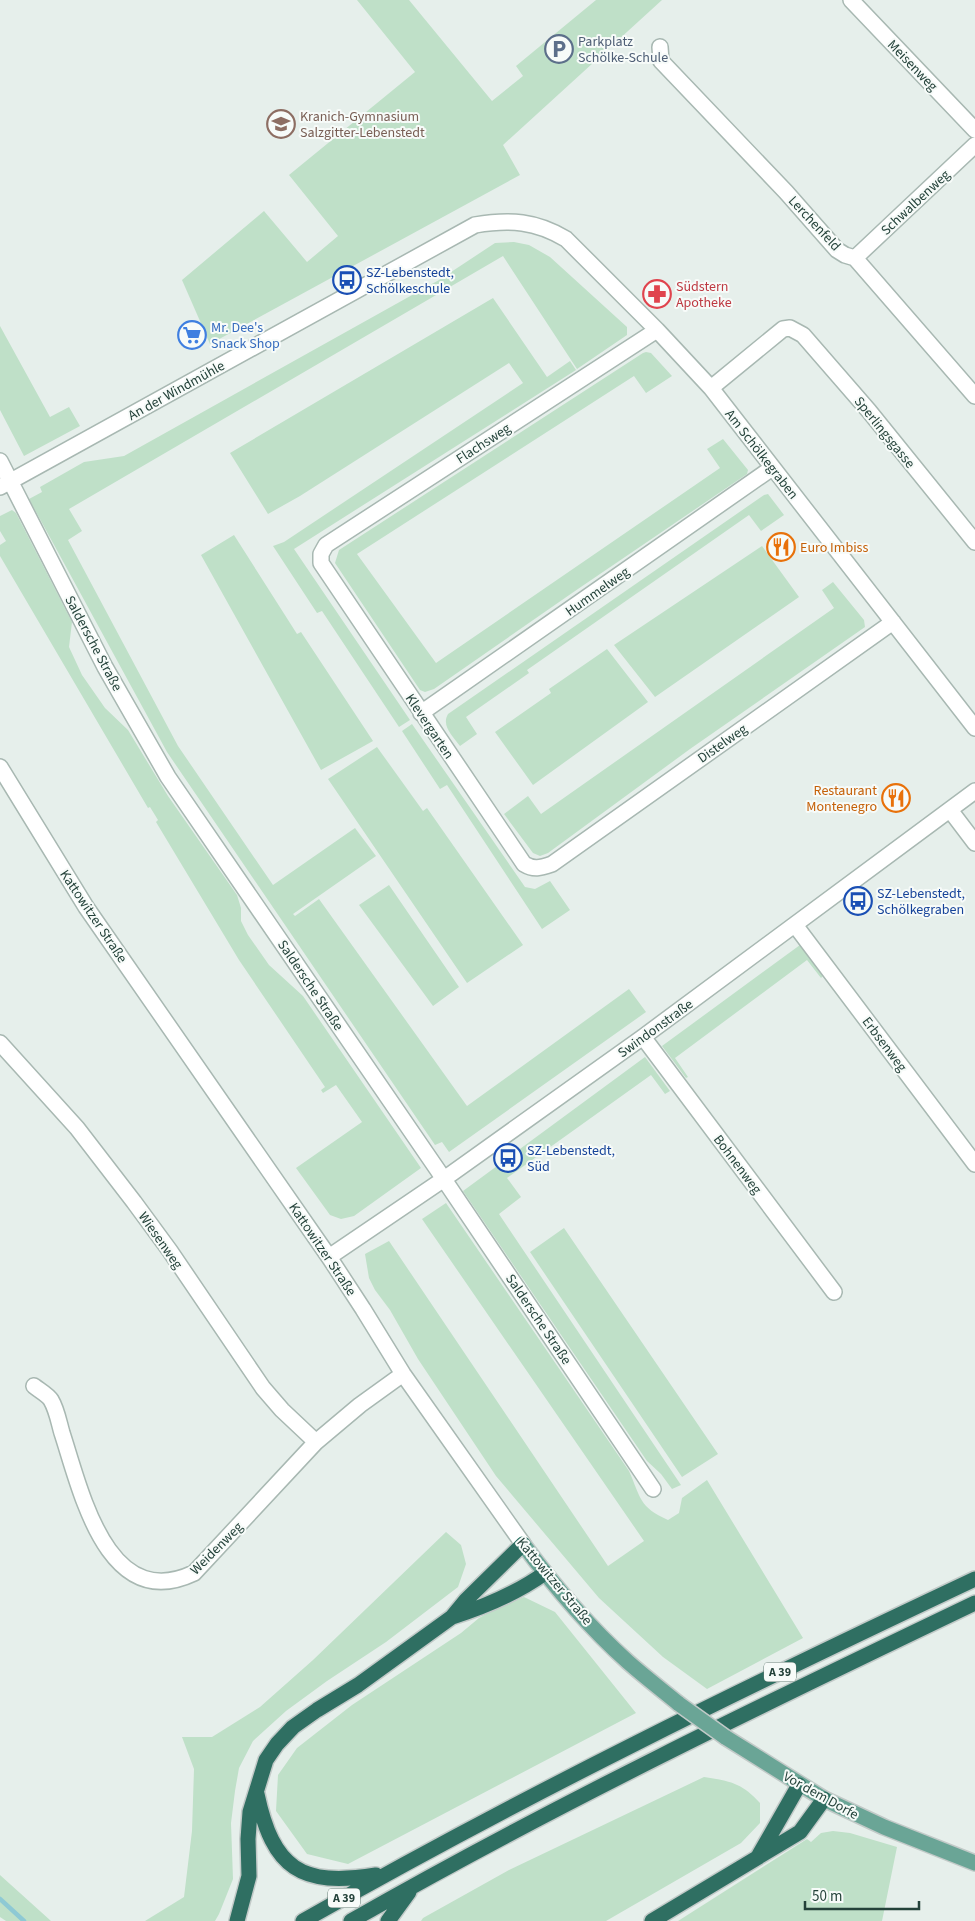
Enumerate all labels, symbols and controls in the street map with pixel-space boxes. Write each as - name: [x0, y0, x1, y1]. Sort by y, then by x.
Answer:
- place label: Parkplatz Schölke-Schule: [578, 32, 668, 68]
- parking icon: Parkplatz Schölke-Schule: [544, 34, 574, 64]
- street label: Meisenweg: [883, 35, 942, 96]
- place label: Kranich-Gymnasium Salzgitter-Lebenstedt: [300, 107, 425, 143]
- school or university icon: Kranich-Gymnasium Salzgitter-Lebenstedt: [266, 109, 296, 139]
- street label: Schwalbenweg: [877, 165, 955, 240]
- street label: Lerchenfeld: [783, 192, 845, 256]
- place label: SZ-Lebenstedt, Schölkeschule: [366, 263, 454, 299]
- bus stop icon: SZ-Lebenstedt, Schölkeschule: [332, 265, 362, 295]
- place label: Südstern Apotheke: [676, 277, 732, 313]
- pharmacy icon: Südstern Apotheke: [642, 279, 672, 309]
- place label: Mr. Dee's Snack Shop: [211, 318, 280, 354]
- supermarket icon: Mr. Dee's Snack Shop: [177, 320, 207, 350]
- street label: An der Windmühle: [125, 356, 228, 426]
- street label: Sperlingsgasse: [849, 392, 919, 473]
- street label: Am Schölkegraben: [720, 405, 803, 504]
- street label: Flachsweg: [452, 419, 515, 469]
- restaurant icon: Euro Imbiss: [766, 532, 796, 562]
- place label: Euro Imbiss: [800, 538, 868, 558]
- street label: Hummelweg: [561, 562, 634, 621]
- street label: Saldersche Straße: [59, 592, 127, 695]
- street label: Klevergarten: [400, 690, 458, 763]
- street label: Distelweg: [694, 719, 751, 768]
- place label: Restaurant Montenegro: [806, 781, 877, 817]
- restaurant icon: Restaurant Montenegro: [881, 783, 911, 813]
- street label: Kattowitzer Straße: [55, 866, 132, 967]
- place label: SZ-Lebenstedt, Schölkegraben: [877, 884, 965, 920]
- bus stop icon: SZ-Lebenstedt, Schölkegraben: [843, 886, 873, 916]
- street label: Saldersche Straße: [272, 936, 348, 1035]
- street label: Swindonstraße: [614, 995, 697, 1063]
- street label: Erbsenweg: [857, 1013, 912, 1076]
- street label: Bohnenweg: [708, 1131, 766, 1198]
- place label: SZ-Lebenstedt, Süd: [527, 1141, 615, 1177]
- bus stop icon: SZ-Lebenstedt, Süd: [493, 1143, 523, 1173]
- street label: Kattowitzer Straße: [284, 1199, 361, 1300]
- street label: Wiesenweg: [133, 1208, 187, 1273]
- street label: Saldersche Straße: [500, 1270, 576, 1369]
- street label: Weidenweg: [186, 1518, 248, 1580]
- street label: Kattowitzer Straße: [512, 1534, 597, 1630]
- road number: A 39: [764, 1662, 796, 1681]
- street label: Vor dem Dorfe: [779, 1767, 862, 1825]
- scale bar: [805, 1878, 919, 1910]
- text: 50 m: [812, 1886, 842, 1907]
- road number: A 39: [328, 1889, 360, 1908]

